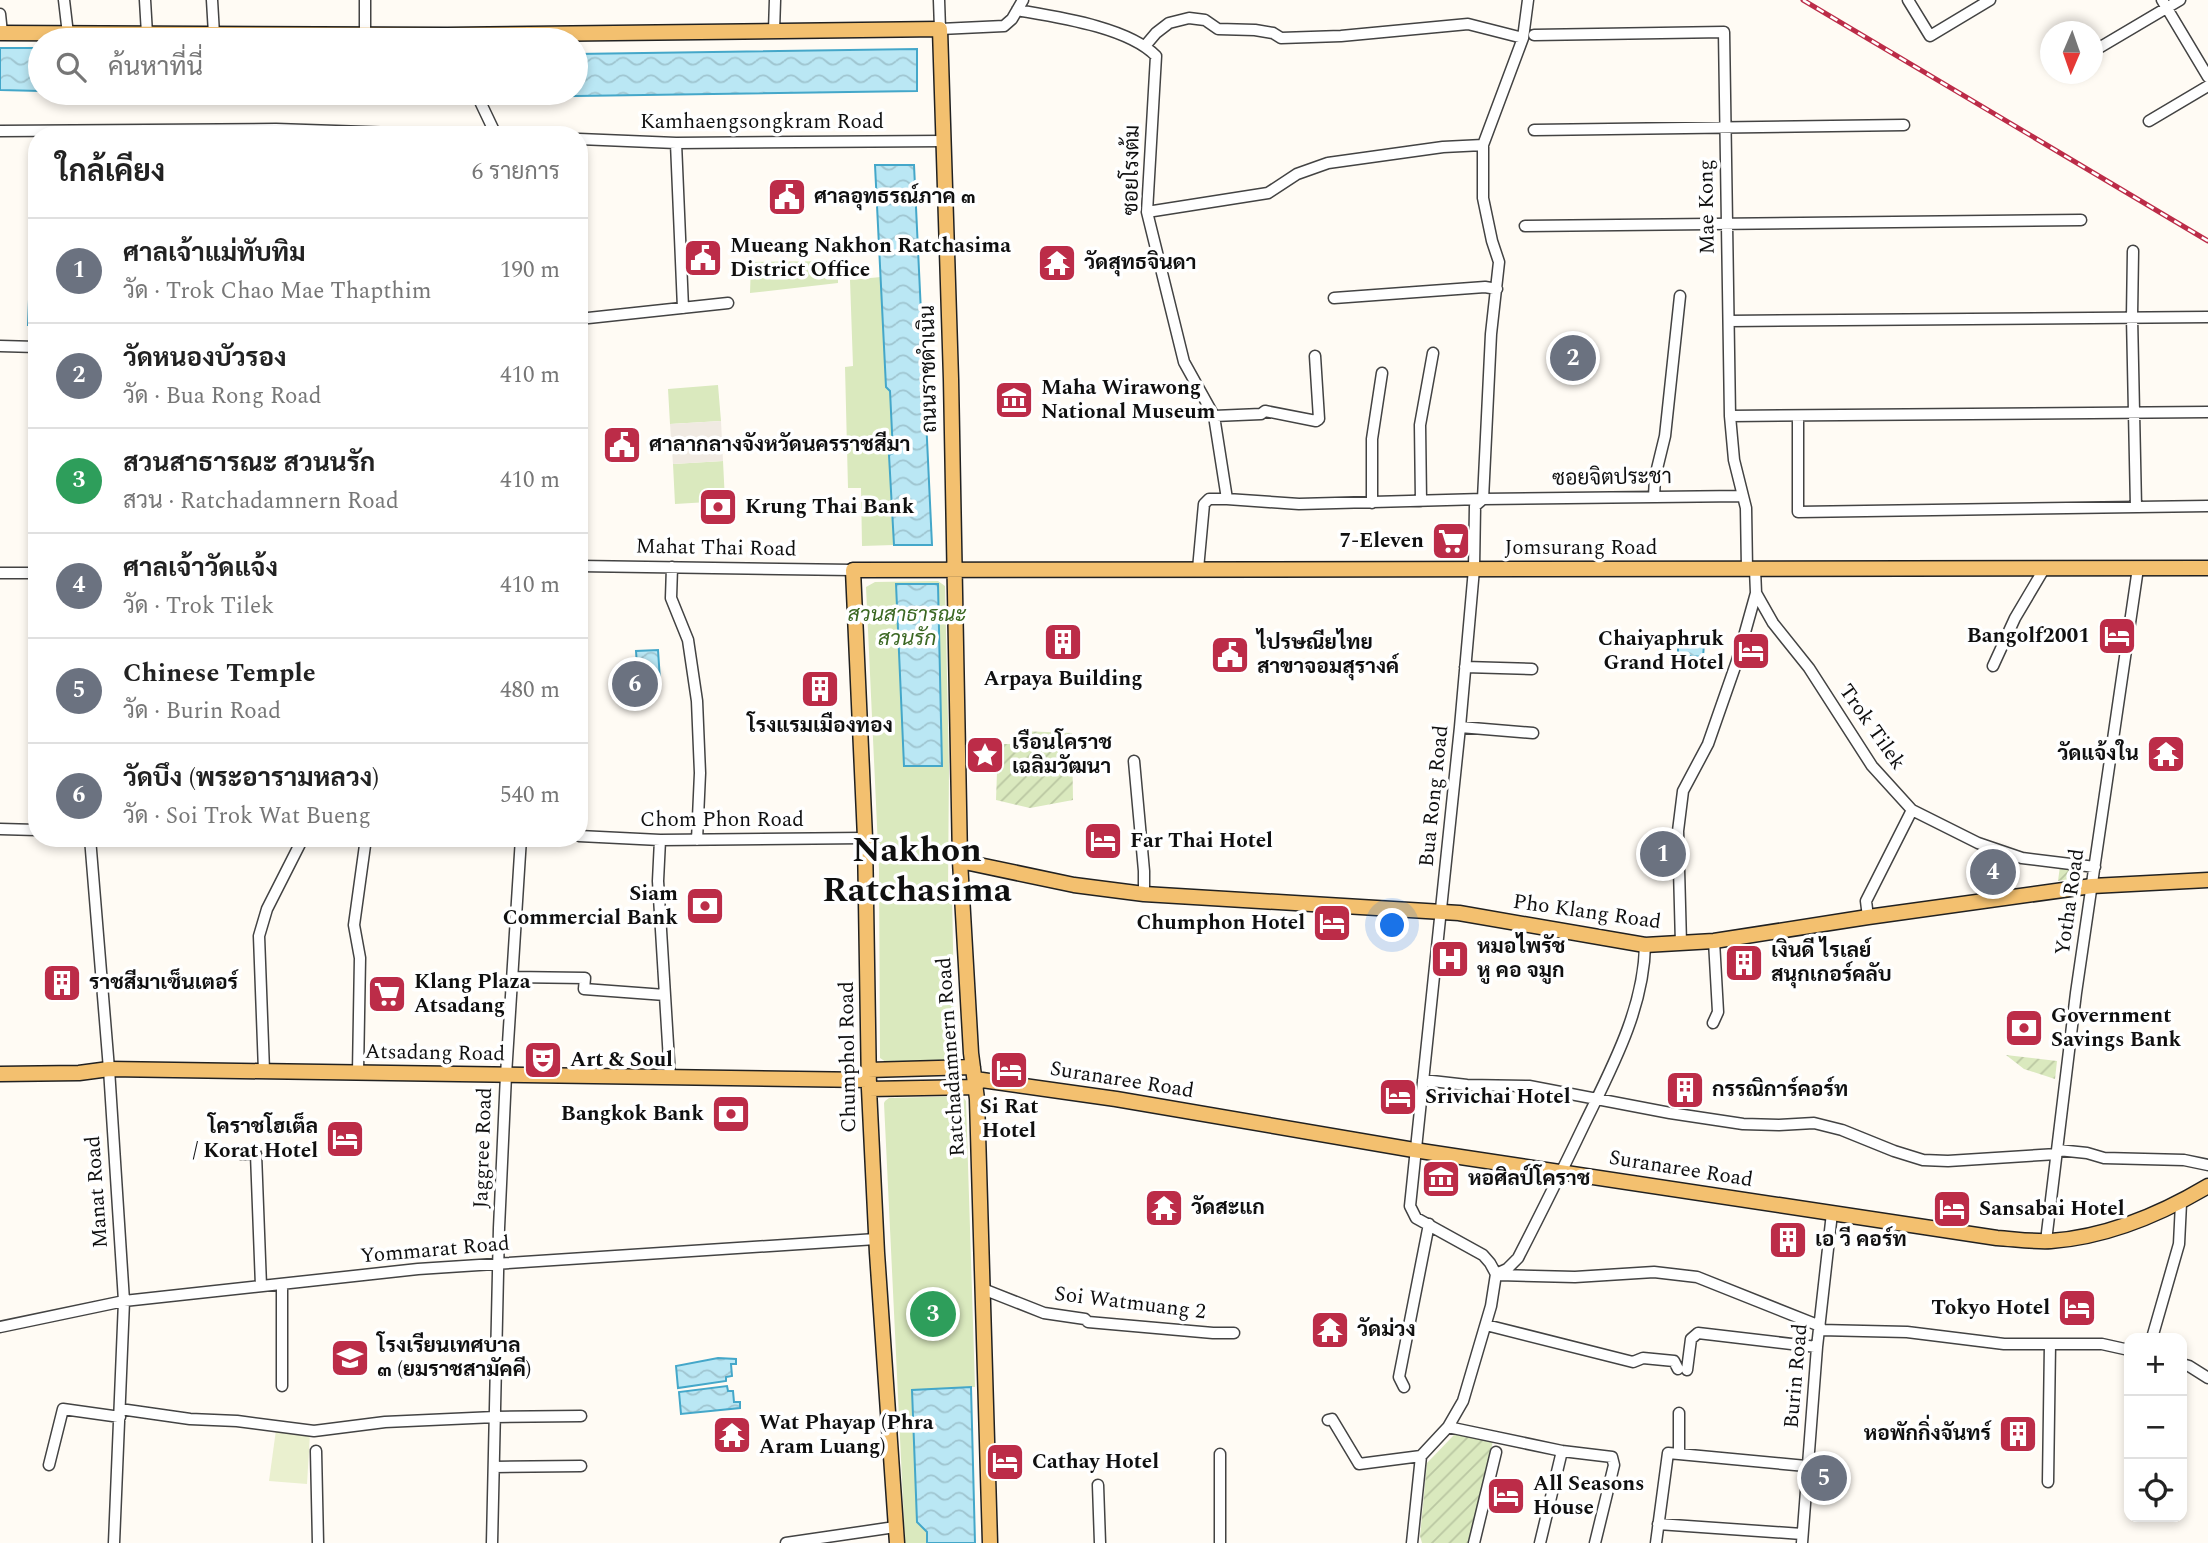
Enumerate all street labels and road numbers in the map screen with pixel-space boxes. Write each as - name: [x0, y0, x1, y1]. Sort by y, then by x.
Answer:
- street label: Kamhaengsongkram Road: [640, 106, 884, 138]
- street label: ซอยโรงต้ม: [1115, 124, 1149, 216]
- street label: Mae Kong: [1690, 159, 1724, 255]
- street label: ถนนราชดำเนิน: [912, 305, 946, 433]
- street label: ซอยจิตประชา: [1552, 461, 1672, 495]
- street label: Mahat Thai Road: [635, 531, 797, 565]
- street label: Jomsurang Road: [1504, 532, 1658, 564]
- street label: Trok Tilek: [1831, 677, 1914, 777]
- street label: Bua Rong Road: [1411, 723, 1457, 869]
- street label: Chom Phon Road: [640, 804, 804, 836]
- street label: Yotha Road: [2047, 847, 2093, 957]
- street label: Pho Klang Road: [1511, 886, 1663, 938]
- street label: Ratchadamnern Road: [928, 956, 974, 1158]
- street label: Chumphol Road: [831, 981, 865, 1133]
- street label: Atsadang Road: [365, 1036, 505, 1070]
- street label: Suranaree Road: [1048, 1053, 1196, 1107]
- street label: Jaggree Road: [465, 1087, 501, 1209]
- street label: Manat Road: [77, 1135, 117, 1249]
- street label: Suranaree Road: [1607, 1142, 1755, 1196]
- street label: Yommarat Road: [359, 1228, 511, 1272]
- street label: Soi Watmuang 2: [1052, 1278, 1208, 1328]
- street label: Burin Road: [1775, 1322, 1817, 1430]

